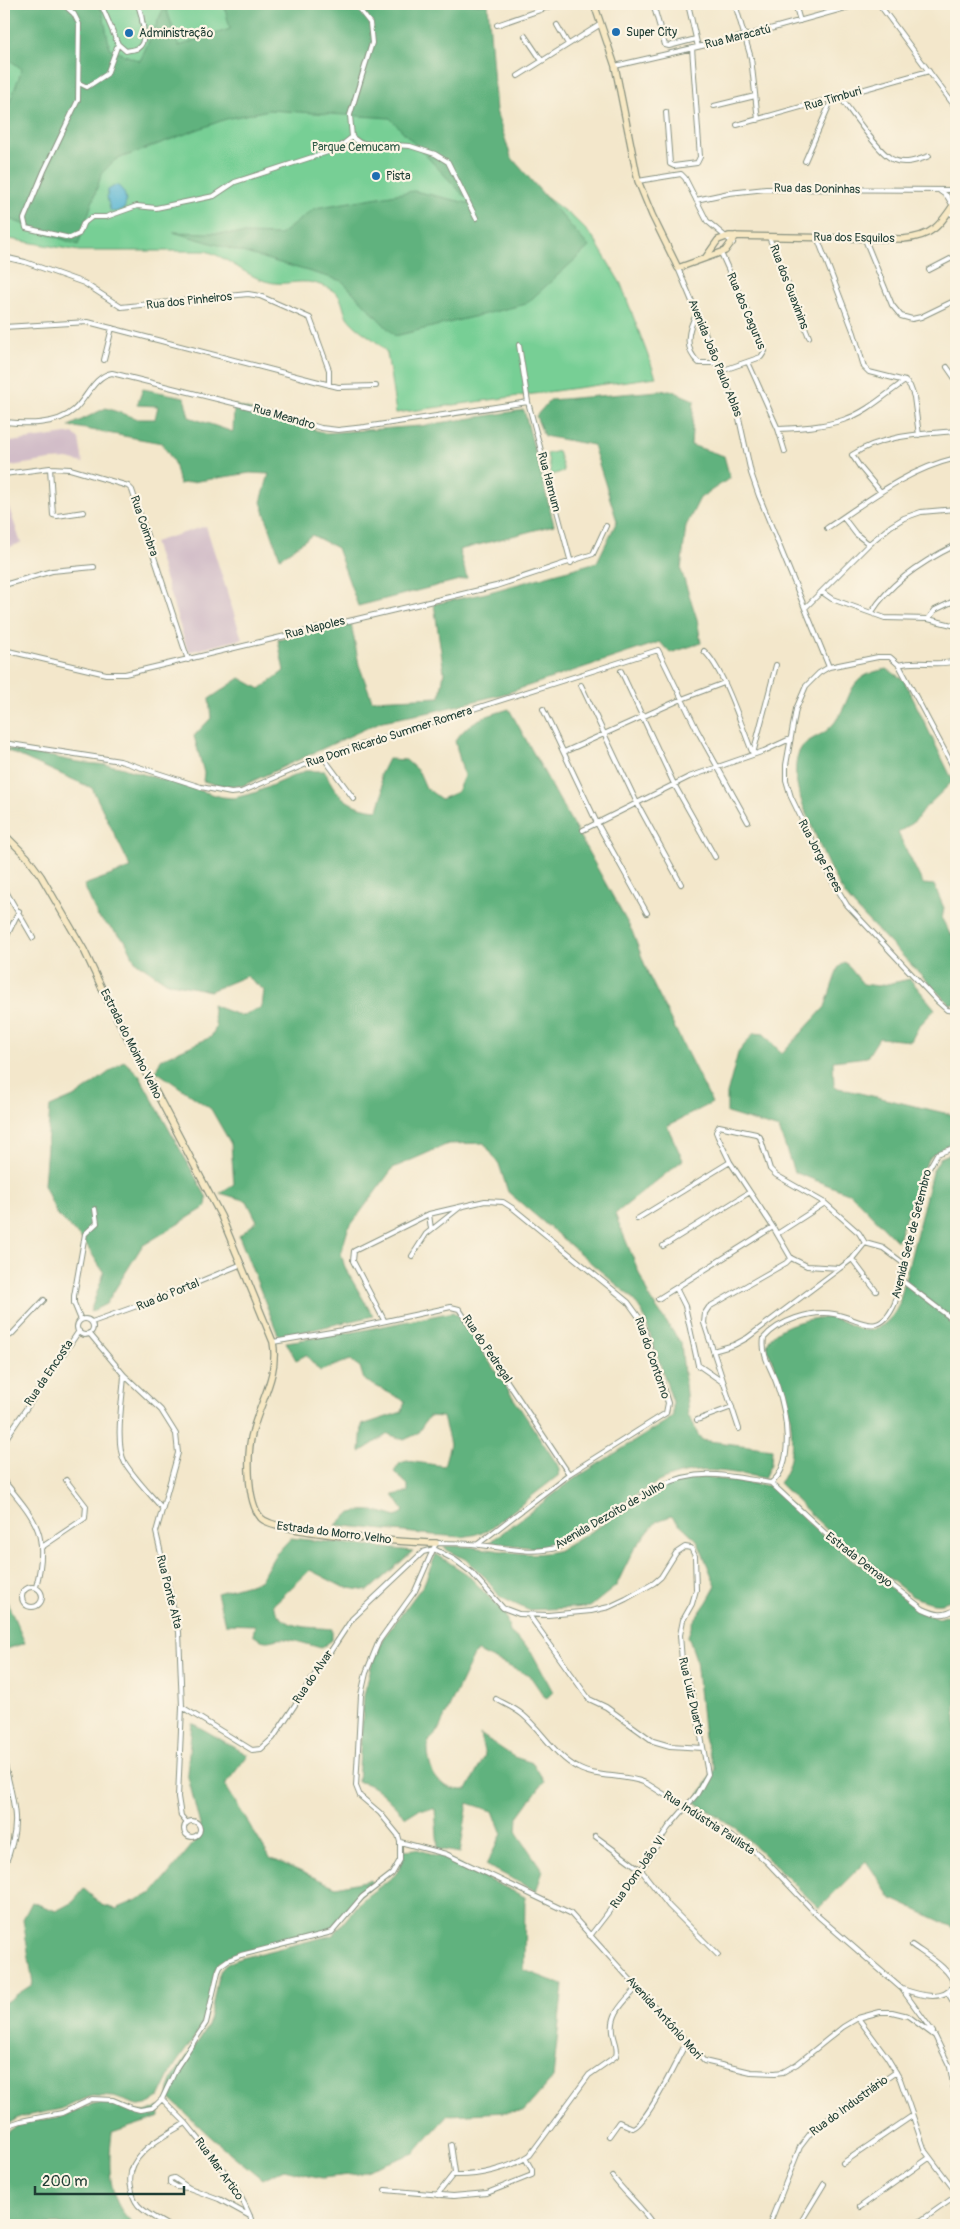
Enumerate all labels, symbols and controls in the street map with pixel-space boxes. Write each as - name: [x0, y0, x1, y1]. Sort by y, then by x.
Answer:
- street label: Rua Maracatú: [703, 22, 773, 52]
- place label: Super City: [626, 25, 677, 40]
- place label: Administração: [139, 26, 214, 41]
- marker: Super City: [610, 26, 622, 38]
- marker: Administração: [123, 27, 135, 39]
- street label: Rua Timburi: [803, 84, 863, 114]
- park label: Parque Cemucam: [312, 140, 401, 155]
- place label: Pista: [386, 169, 411, 184]
- marker: Pista: [370, 170, 382, 182]
- street label: Rua das Doninhas: [774, 181, 861, 197]
- street label: Rua dos Esquilos: [813, 230, 895, 246]
- street label: Rua dos Guaxinins: [766, 243, 812, 332]
- street label: Rua dos Cagurus: [723, 270, 769, 352]
- street label: Rua dos Pinheiros: [145, 289, 233, 313]
- street label: Avenida João Paulo Ablas: [685, 297, 746, 420]
- street label: Rua Meandro: [251, 401, 317, 433]
- street label: Rua Hamum: [534, 450, 564, 514]
- street label: Rua Coimbra: [127, 494, 162, 559]
- street label: Rua Napoles: [284, 613, 347, 643]
- street label: Rua Dom Ricardo Summer Romera: [304, 703, 474, 771]
- street label: Rua Jorge Feres: [795, 817, 846, 896]
- street label: Estrada do Moinho Velho: [97, 986, 166, 1102]
- street label: Avenida Sete de Setembro: [889, 1167, 935, 1300]
- street label: Rua do Portal: [134, 1276, 202, 1314]
- street label: Rua do Pedregal: [459, 1312, 515, 1386]
- street label: Rua do Contorno: [631, 1315, 673, 1401]
- street label: Rua da Encosta: [21, 1337, 77, 1409]
- street label: Avenida Dezoito de Julho: [552, 1477, 668, 1553]
- street label: Estrada do Morro Velho: [276, 1519, 393, 1548]
- street label: Estrada Demayo: [822, 1529, 896, 1591]
- street label: Rua Ponte Alta: [153, 1554, 185, 1631]
- street label: Rua do Alvar: [290, 1647, 337, 1707]
- street label: Rua Luiz Duarte: [675, 1656, 707, 1736]
- street label: Rua Indústria Paulista: [660, 1788, 758, 1859]
- street label: Rua Dom João VI: [607, 1832, 669, 1912]
- street label: Avenida Antônio Mori: [623, 1973, 705, 2063]
- street label: Rua do Industriário: [807, 2072, 891, 2139]
- street label: Rua Mar Artico: [191, 2135, 247, 2204]
- scale bar: [35, 2164, 184, 2196]
- text: 200 m: [42, 2172, 87, 2191]

